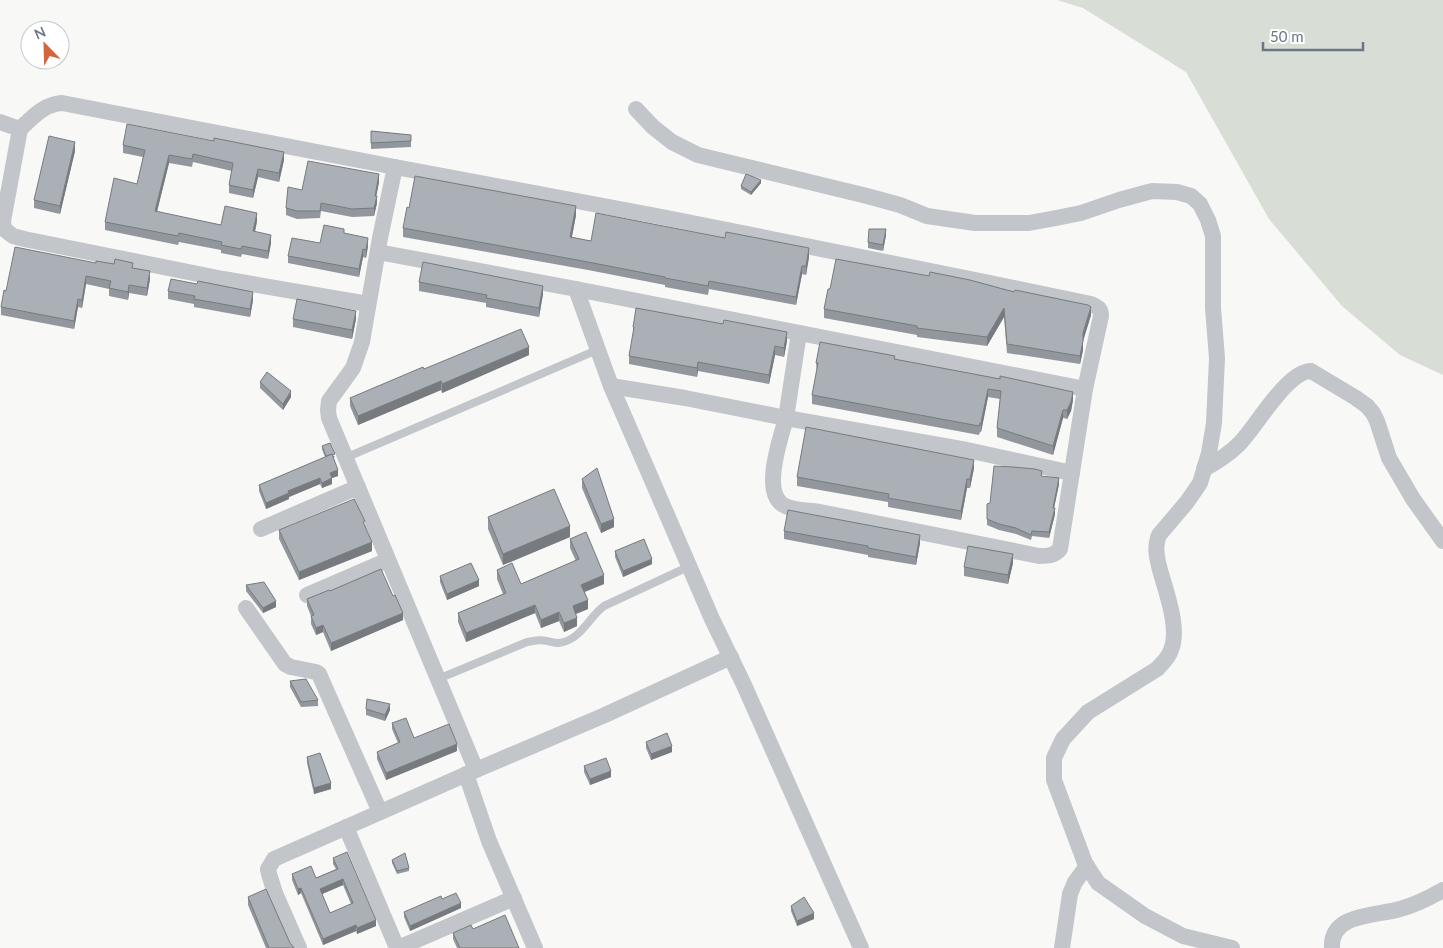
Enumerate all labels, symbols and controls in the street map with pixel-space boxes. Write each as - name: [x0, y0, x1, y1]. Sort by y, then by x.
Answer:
- north arrow: [20, 20, 70, 70]
- scale bar: [1263, 20, 1363, 52]
- text: N: [31, 23, 48, 43]
- text: 50 m: [1270, 27, 1304, 45]

